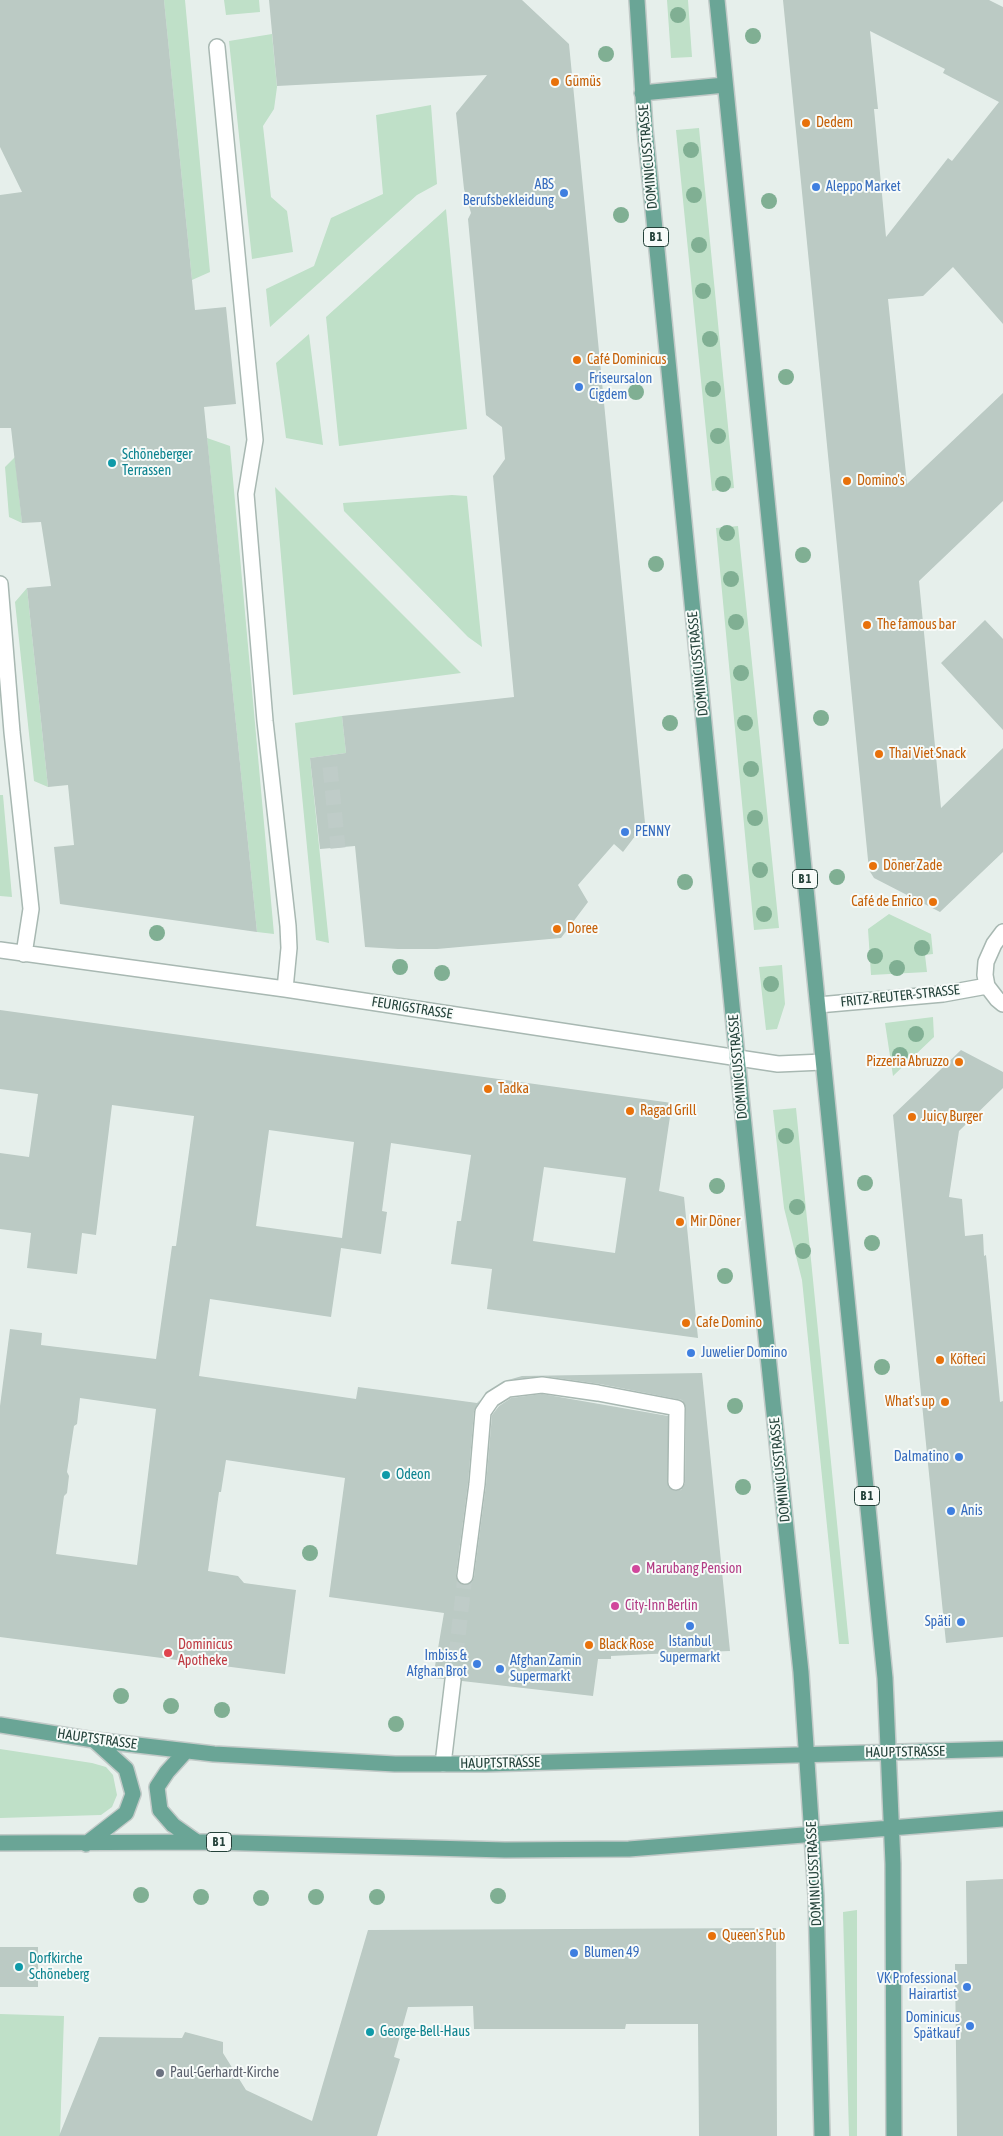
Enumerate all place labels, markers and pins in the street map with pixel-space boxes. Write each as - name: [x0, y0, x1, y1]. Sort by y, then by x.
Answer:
- place label: Gümüs: [565, 74, 601, 90]
- marker: Gümüs: [549, 76, 561, 88]
- place label: Dedem: [816, 115, 853, 131]
- marker: Dedem: [800, 117, 812, 129]
- place label: ABS Berufsbekleidung: [463, 177, 554, 210]
- place label: Aleppo Market: [826, 179, 901, 195]
- marker: Aleppo Market: [810, 181, 822, 193]
- marker: ABS Berufsbekleidung: [558, 187, 570, 199]
- place label: Café Dominicus: [587, 352, 667, 368]
- marker: Café Dominicus: [571, 354, 583, 366]
- place label: Friseursalon Cigdem: [589, 371, 652, 404]
- marker: Friseursalon Cigdem: [573, 381, 585, 393]
- place label: Schöneberger Terrassen: [122, 447, 193, 480]
- marker: Schöneberger Terrassen: [106, 457, 118, 469]
- place label: Domino's: [857, 473, 905, 489]
- marker: Domino's: [841, 475, 853, 487]
- place label: The famous bar: [877, 617, 956, 633]
- marker: The famous bar: [861, 619, 873, 631]
- place label: Thai Viet Snack: [889, 746, 966, 762]
- marker: Thai Viet Snack: [873, 748, 885, 760]
- place label: PENNY: [635, 824, 671, 840]
- marker: PENNY: [619, 826, 631, 838]
- place label: Döner Zade: [883, 858, 942, 874]
- marker: Döner Zade: [867, 860, 879, 872]
- place label: Café de Enrico: [851, 894, 923, 910]
- marker: Café de Enrico: [927, 896, 939, 908]
- place label: Doree: [567, 921, 598, 937]
- marker: Doree: [551, 923, 563, 935]
- place label: Pizzeria Abruzzo: [866, 1054, 949, 1070]
- marker: Pizzeria Abruzzo: [953, 1056, 965, 1068]
- place label: Tadka: [498, 1081, 529, 1097]
- marker: Tadka: [482, 1083, 494, 1095]
- place label: Ragad Grill: [640, 1103, 697, 1119]
- marker: Ragad Grill: [624, 1105, 636, 1117]
- place label: Juicy Burger: [922, 1109, 983, 1125]
- marker: Juicy Burger: [906, 1111, 918, 1123]
- place label: Mir Döner: [690, 1214, 740, 1230]
- marker: Mir Döner: [674, 1216, 686, 1228]
- place label: Cafe Domino: [696, 1315, 762, 1331]
- marker: Cafe Domino: [680, 1317, 692, 1329]
- place label: Juwelier Domino: [701, 1345, 787, 1361]
- marker: Juwelier Domino: [685, 1347, 697, 1359]
- place label: Köfteci: [950, 1352, 986, 1368]
- marker: Köfteci: [934, 1354, 946, 1366]
- place label: What's up: [885, 1394, 935, 1410]
- marker: What's up: [939, 1396, 951, 1408]
- place label: Dalmatino: [894, 1449, 949, 1465]
- marker: Dalmatino: [953, 1451, 965, 1463]
- place label: Odeon: [396, 1467, 430, 1483]
- marker: Odeon: [380, 1469, 392, 1481]
- place label: Anis: [961, 1503, 983, 1519]
- marker: Anis: [945, 1505, 957, 1517]
- place label: Marubang Pension: [646, 1561, 742, 1577]
- marker: Marubang Pension: [630, 1563, 642, 1575]
- place label: City-Inn Berlin: [625, 1598, 698, 1614]
- marker: City-Inn Berlin: [609, 1600, 621, 1612]
- place label: Späti: [925, 1614, 951, 1630]
- marker: Späti: [955, 1616, 967, 1628]
- marker: Istanbul Supermarkt: [684, 1620, 696, 1632]
- place label: Istanbul Supermarkt: [660, 1634, 720, 1666]
- place label: Dominicus Apotheke: [178, 1637, 233, 1670]
- place label: Black Rose: [599, 1637, 654, 1653]
- marker: Black Rose: [583, 1639, 595, 1651]
- marker: Dominicus Apotheke: [162, 1647, 174, 1659]
- place label: Imbiss & Afghan Brot: [407, 1648, 467, 1680]
- place label: Afghan Zamin Supermarkt: [510, 1653, 582, 1685]
- marker: Imbiss & Afghan Brot: [471, 1658, 483, 1670]
- marker: Afghan Zamin Supermarkt: [494, 1663, 506, 1675]
- place label: Queen's Pub: [722, 1928, 786, 1944]
- marker: Queen's Pub: [706, 1930, 718, 1942]
- place label: Blumen 49: [584, 1945, 639, 1961]
- marker: Blumen 49: [568, 1947, 580, 1959]
- place label: Dorfkirche Schöneberg: [29, 1951, 89, 1984]
- marker: Dorfkirche Schöneberg: [13, 1961, 25, 1973]
- place label: VK Professional Hairartist: [877, 1971, 957, 2004]
- marker: VK Professional Hairartist: [961, 1981, 973, 1993]
- place label: Dominicus Spätkauf: [905, 2010, 960, 2042]
- marker: Dominicus Spätkauf: [964, 2020, 976, 2032]
- place label: George-Bell-Haus: [380, 2024, 470, 2040]
- marker: George-Bell-Haus: [364, 2026, 376, 2038]
- place label: Paul-Gerhardt-Kirche: [170, 2065, 279, 2081]
- marker: Paul-Gerhardt-Kirche: [154, 2067, 166, 2079]

